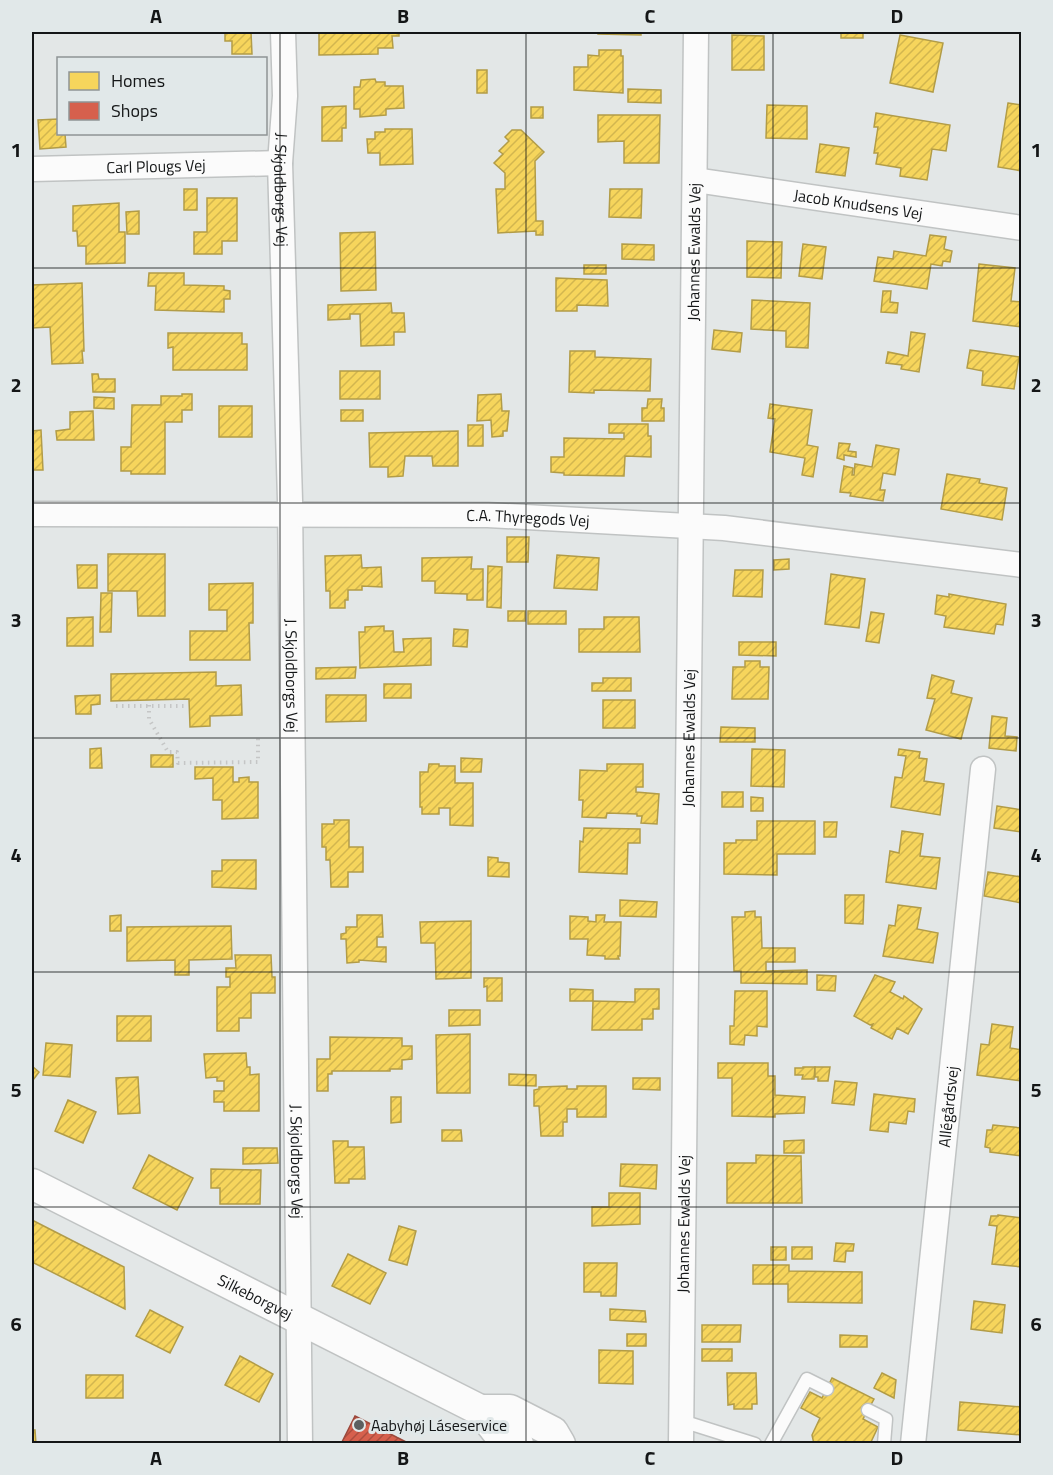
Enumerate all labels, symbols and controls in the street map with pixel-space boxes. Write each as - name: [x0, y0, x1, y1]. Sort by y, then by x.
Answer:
- text: A: [150, 0, 162, 31]
- text: B: [397, 0, 409, 31]
- text: C: [645, 0, 656, 31]
- text: D: [891, 0, 903, 31]
- legend: [57, 57, 267, 135]
- text: Homes: [111, 67, 165, 94]
- text: Shops: [111, 97, 158, 124]
- street label: J. Skjoldborgs Vej: [268, 132, 294, 247]
- text: 1: [10, 134, 22, 165]
- text: 1: [1030, 134, 1042, 165]
- street label: Carl Plougs Vej: [106, 153, 206, 179]
- street label: Johannes Ewalds Vej: [681, 183, 706, 321]
- street label: Jacob Knudsens Vej: [792, 183, 924, 225]
- text: 2: [10, 369, 22, 400]
- text: 2: [1030, 369, 1042, 400]
- street label: C.A. Thyregods Vej: [466, 503, 590, 533]
- text: 3: [10, 604, 22, 635]
- text: 3: [1030, 604, 1042, 635]
- street label: J. Skjoldborgs Vej: [279, 618, 304, 733]
- street label: Johannes Ewalds Vej: [676, 669, 701, 807]
- text: 4: [10, 839, 22, 870]
- text: 4: [1030, 839, 1042, 870]
- street label: Allégårdsvej: [932, 1065, 964, 1149]
- text: 5: [10, 1074, 22, 1105]
- text: 5: [1030, 1074, 1042, 1105]
- street label: J. Skjoldborgs Vej: [284, 1104, 310, 1219]
- street label: Johannes Ewalds Vej: [671, 1155, 696, 1293]
- street label: Silkeborgvej: [214, 1268, 297, 1326]
- text: 6: [10, 1308, 22, 1339]
- text: 6: [1030, 1308, 1042, 1339]
- place label: Aabyhøj Láseservice: [371, 1413, 507, 1437]
- marker: Aabyhøj Láseservice: [352, 1418, 366, 1432]
- text: A: [150, 1442, 162, 1473]
- text: B: [397, 1442, 409, 1473]
- text: C: [645, 1442, 656, 1473]
- text: D: [891, 1442, 903, 1473]

